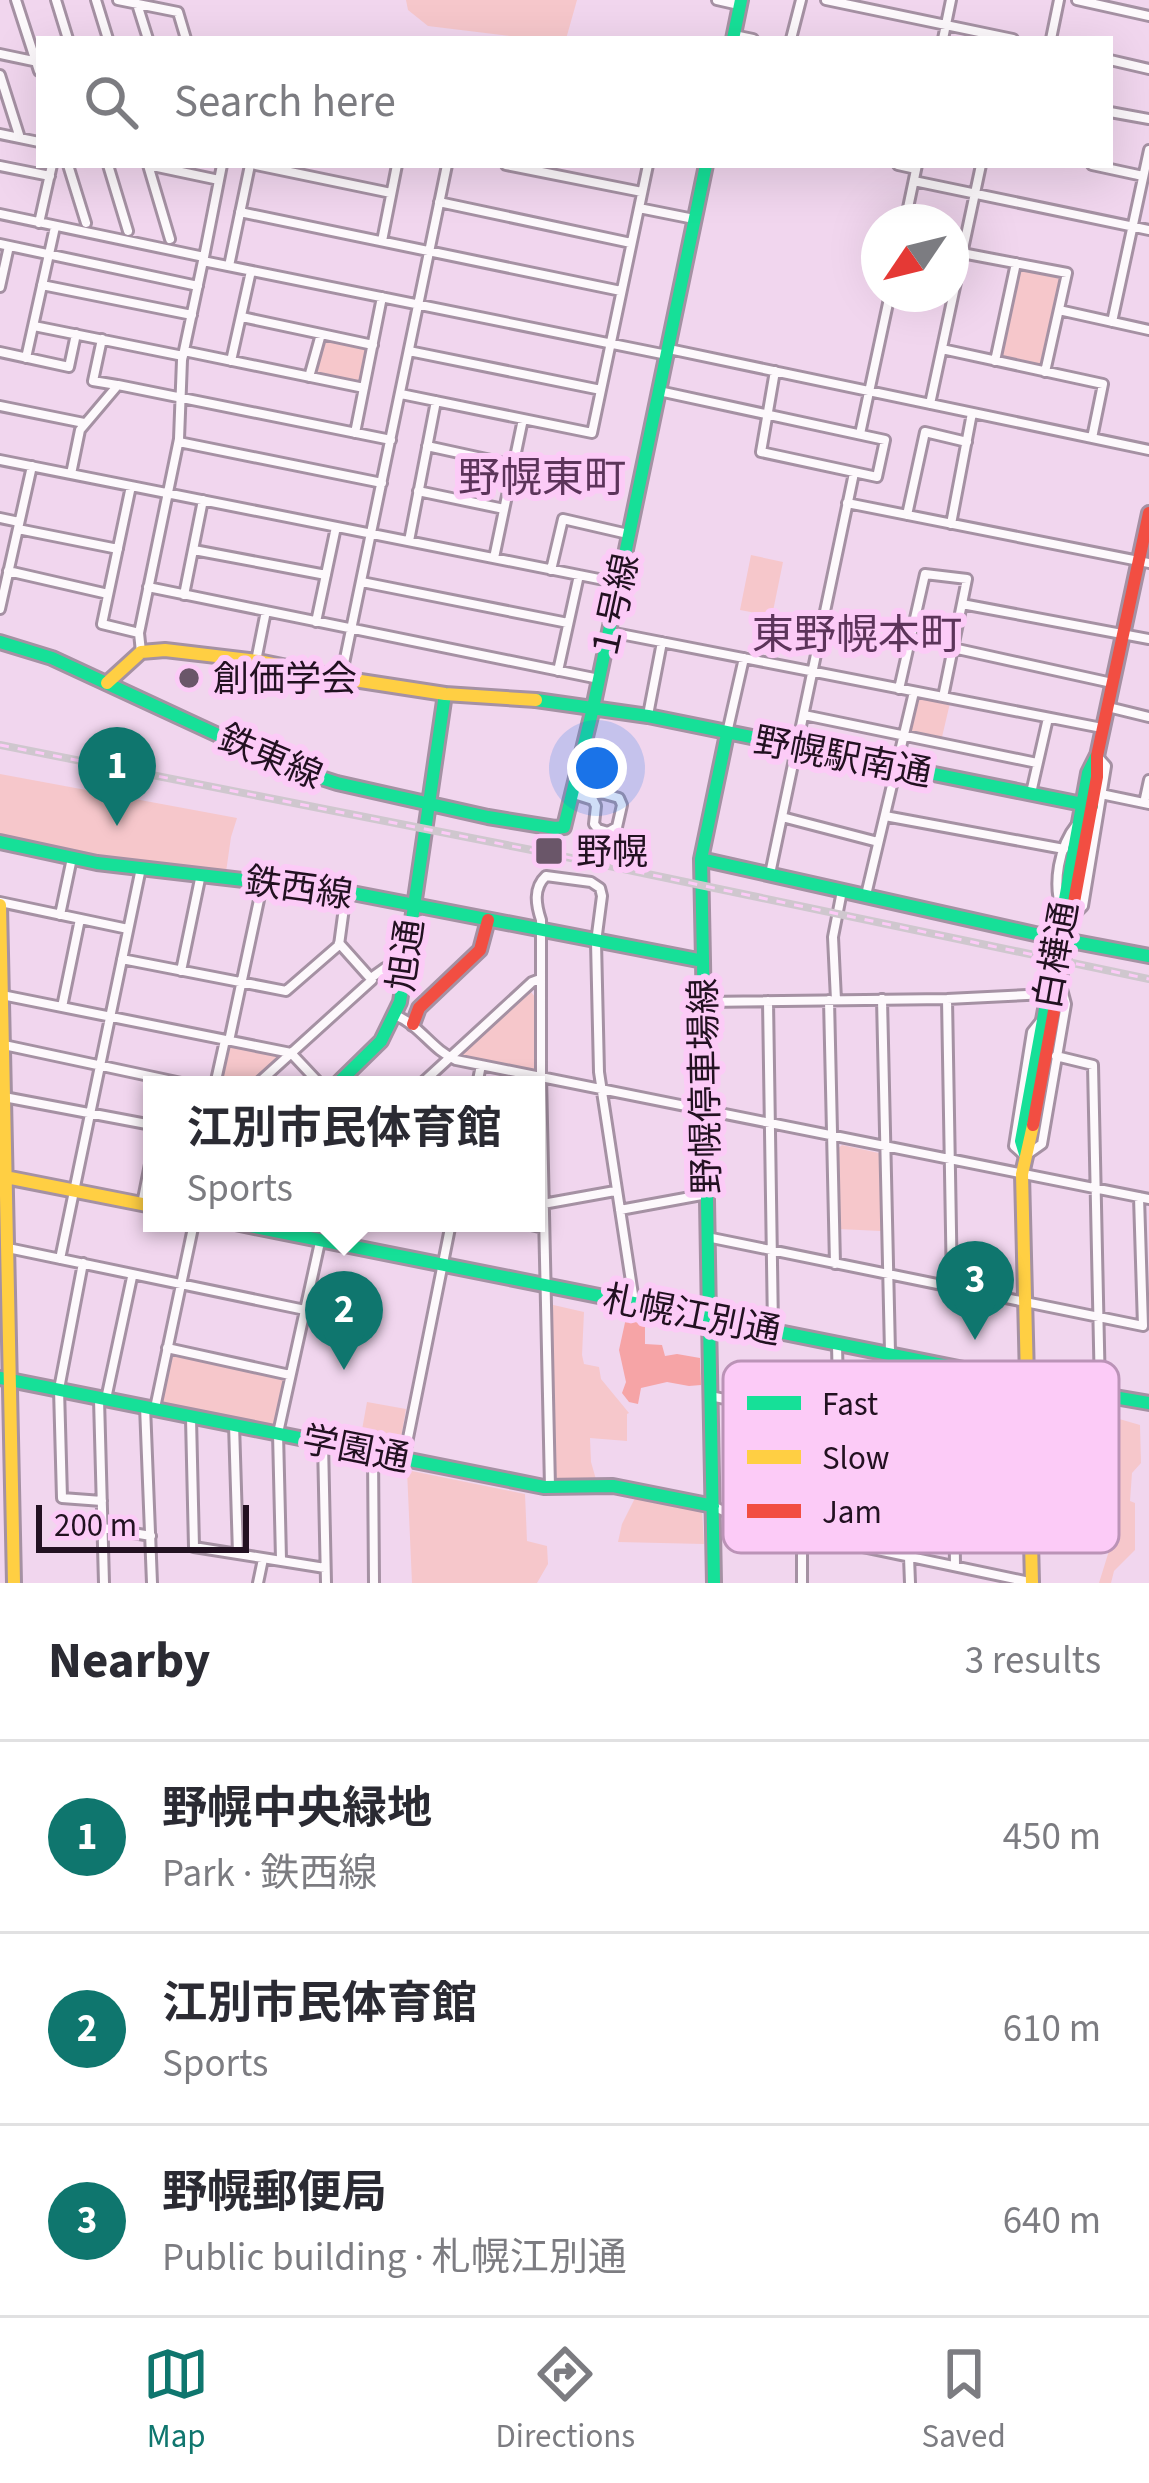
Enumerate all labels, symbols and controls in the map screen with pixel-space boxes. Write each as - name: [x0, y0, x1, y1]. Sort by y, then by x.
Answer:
- search box: [36, 36, 1113, 168]
- icon: search: [78, 69, 144, 135]
- text: Search here: [174, 70, 396, 134]
- north arrow: [861, 204, 969, 312]
- district label: 野幌東町: [458, 449, 626, 509]
- street label: １号線: [579, 549, 652, 665]
- district label: 東野幌本町: [752, 606, 962, 666]
- place label: 創価学会: [213, 654, 357, 705]
- marker: 創価学会: [176, 665, 202, 691]
- street label: 鉄東線: [211, 713, 330, 802]
- street label: 野幌駅南通: [749, 715, 936, 800]
- pin: 1: [78, 727, 156, 826]
- your location: [567, 738, 627, 798]
- place label: 野幌: [576, 827, 648, 878]
- marker: 野幌: [533, 835, 565, 867]
- street label: 鉄西線: [242, 856, 356, 921]
- street label: 白樺通: [1022, 898, 1091, 1013]
- street label: 旭通: [376, 916, 437, 994]
- street label: 野幌停車場線: [678, 978, 733, 1194]
- popup: [143, 1076, 545, 1232]
- text: 江別市民体育館: [186, 1097, 502, 1161]
- text: Sports: [186, 1161, 293, 1217]
- pin: 3: [936, 1241, 1014, 1340]
- pin: 2: [305, 1271, 383, 1370]
- street label: 札幌江別通: [598, 1273, 785, 1358]
- legend: [723, 1361, 1119, 1553]
- text: Fast: [822, 1381, 878, 1428]
- street label: 学園通: [298, 1414, 414, 1485]
- text: Slow: [822, 1435, 890, 1482]
- text: Jam: [822, 1489, 882, 1536]
- scale bar: [36, 1499, 249, 1552]
- text: 200 m: [54, 1502, 137, 1549]
- text: Nearby: [48, 1625, 210, 1697]
- text: 3 results: [965, 1633, 1101, 1689]
- text: 野幌中央緑地: [162, 1777, 432, 1841]
- text: 1: [77, 1809, 97, 1865]
- text: 450 m: [1003, 1809, 1101, 1865]
- text: Park · 鉄西線: [162, 1846, 377, 1902]
- text: 江別市民体育館: [162, 1972, 477, 2036]
- text: 2: [77, 2001, 97, 2057]
- text: 610 m: [1003, 2001, 1101, 2057]
- text: Sports: [162, 2036, 268, 2092]
- text: 野幌郵便局: [162, 2161, 387, 2225]
- text: 3: [77, 2193, 97, 2249]
- text: 640 m: [1003, 2193, 1101, 2249]
- text: Public building · 札幌江別通: [162, 2230, 627, 2286]
- tab: Map: [143, 2341, 209, 2460]
- tab: Directions: [496, 2341, 635, 2460]
- tab: Saved: [922, 2341, 1006, 2460]

